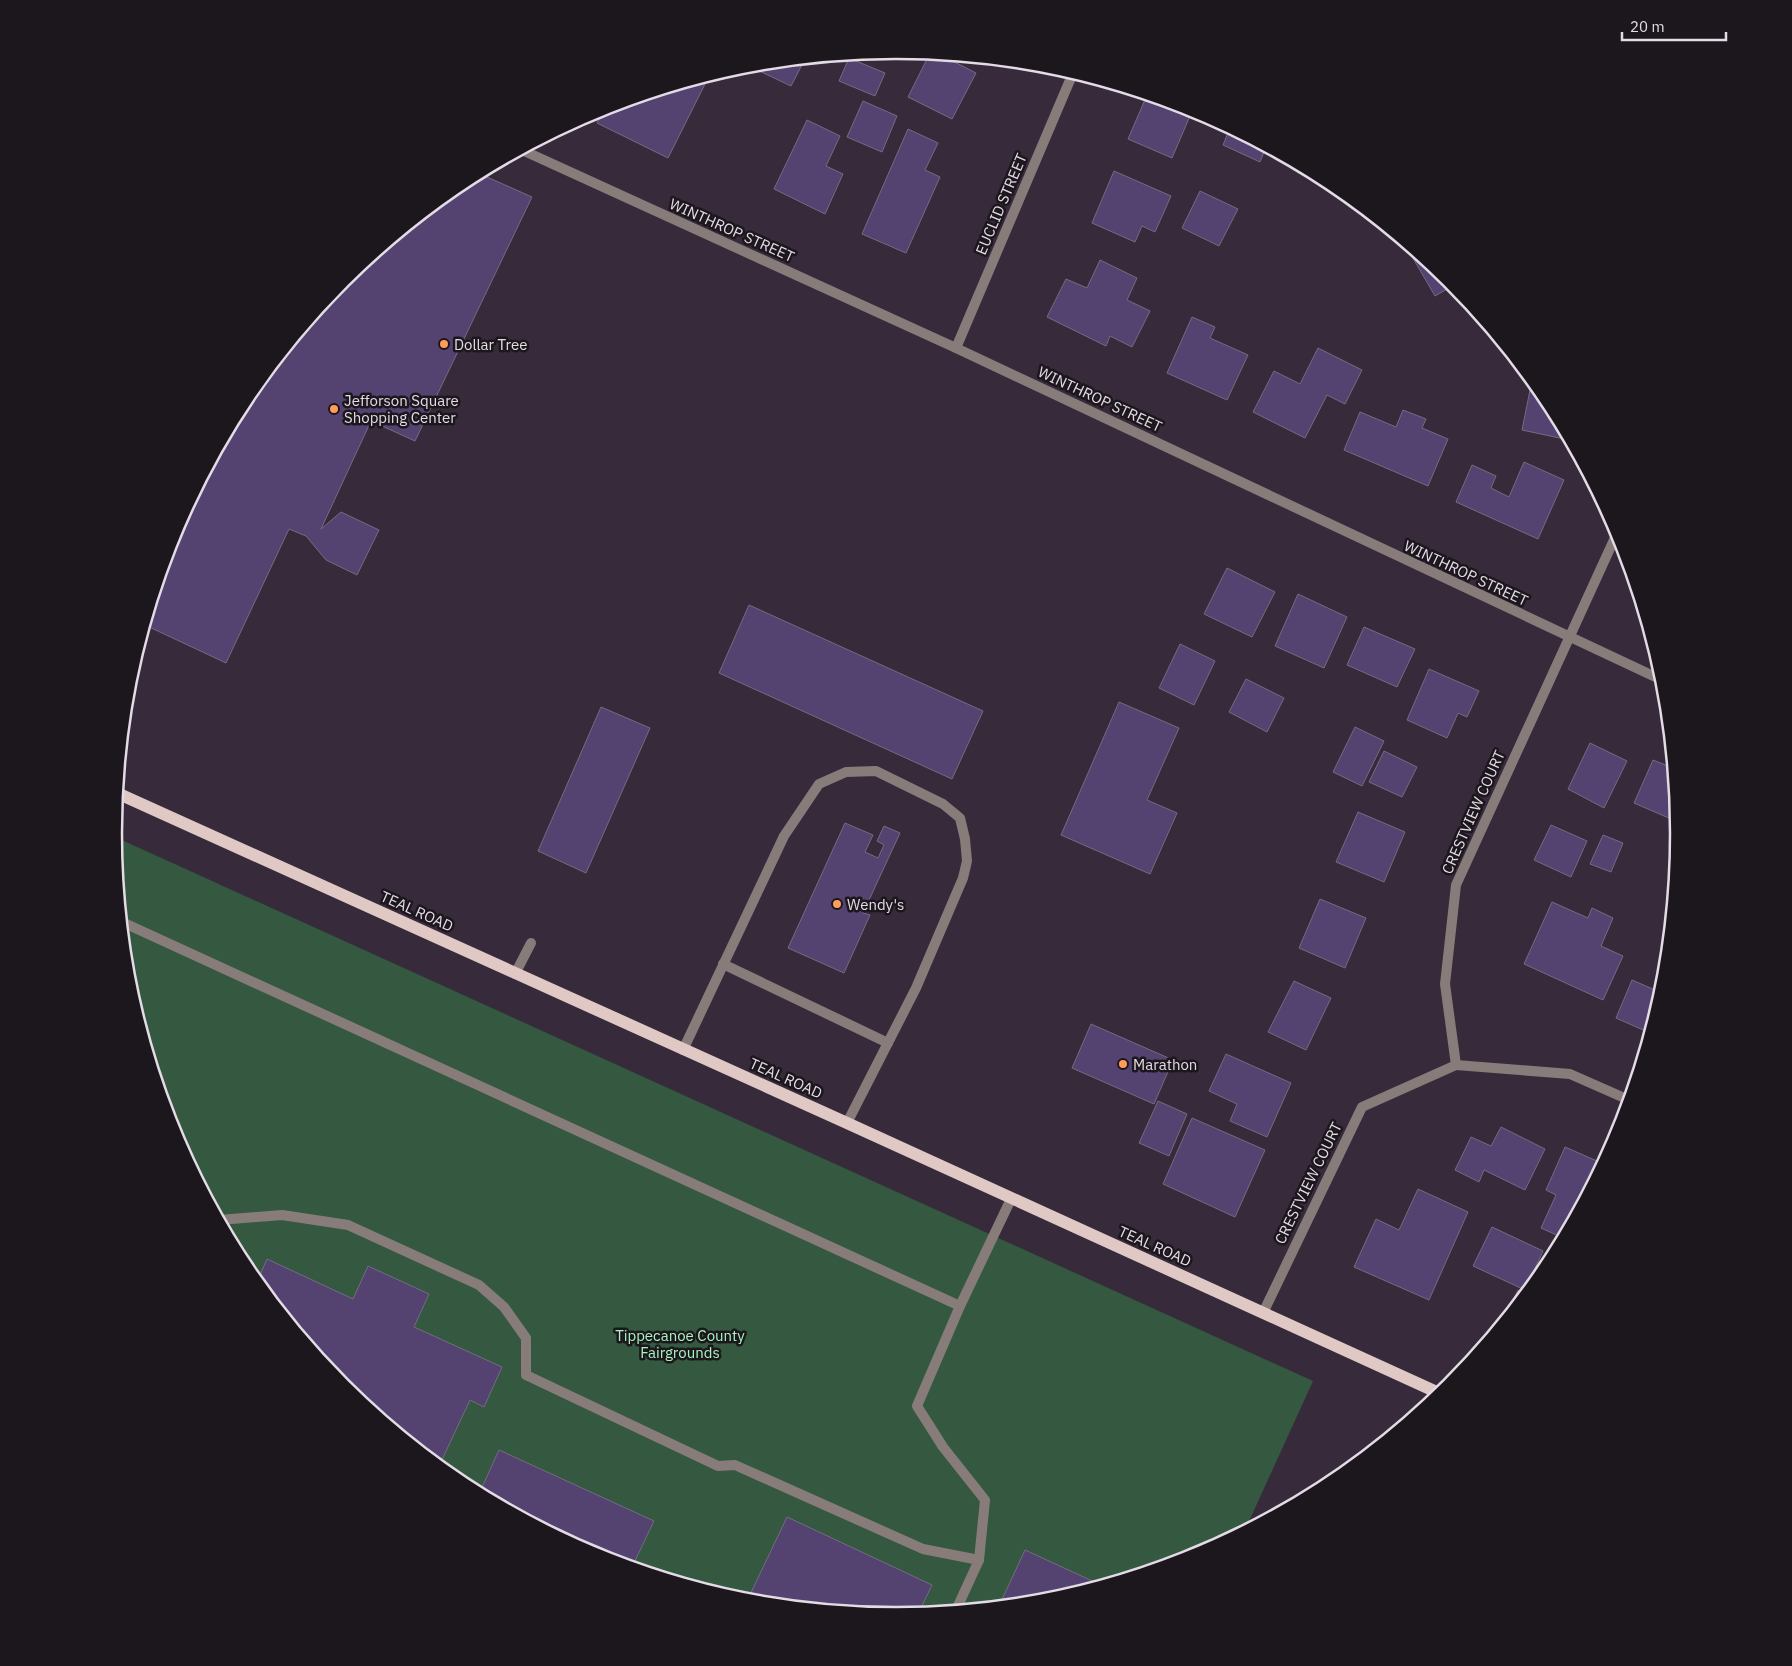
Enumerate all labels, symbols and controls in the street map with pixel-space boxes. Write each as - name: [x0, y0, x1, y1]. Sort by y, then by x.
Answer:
- scale bar: [1622, 10, 1726, 42]
- text: 20 m: [1630, 17, 1665, 36]
- street label: EUCLID STREET: [971, 150, 1031, 257]
- street label: WINTHROP STREET: [667, 194, 798, 266]
- place label: Dollar Tree: [454, 335, 527, 354]
- marker: Dollar Tree: [438, 338, 450, 350]
- street label: WINTHROP STREET: [1035, 362, 1165, 436]
- place label: Jefforson Square Shopping Center: [344, 391, 459, 427]
- marker: Jefforson Square Shopping Center: [328, 403, 340, 415]
- street label: WINTHROP STREET: [1401, 536, 1531, 610]
- street label: CRESTVIEW COURT: [1437, 747, 1509, 877]
- street label: TEAL ROAD: [378, 887, 456, 935]
- place label: Wendy's: [847, 895, 904, 914]
- marker: Wendy's: [831, 898, 843, 910]
- street label: TEAL ROAD: [747, 1054, 825, 1102]
- place label: Marathon: [1133, 1055, 1197, 1074]
- marker: Marathon: [1117, 1058, 1129, 1070]
- street label: CRESTVIEW COURT: [1270, 1119, 1346, 1247]
- street label: TEAL ROAD: [1116, 1222, 1194, 1270]
- park label: Tippecanoe County Fairgrounds: [615, 1326, 745, 1362]

